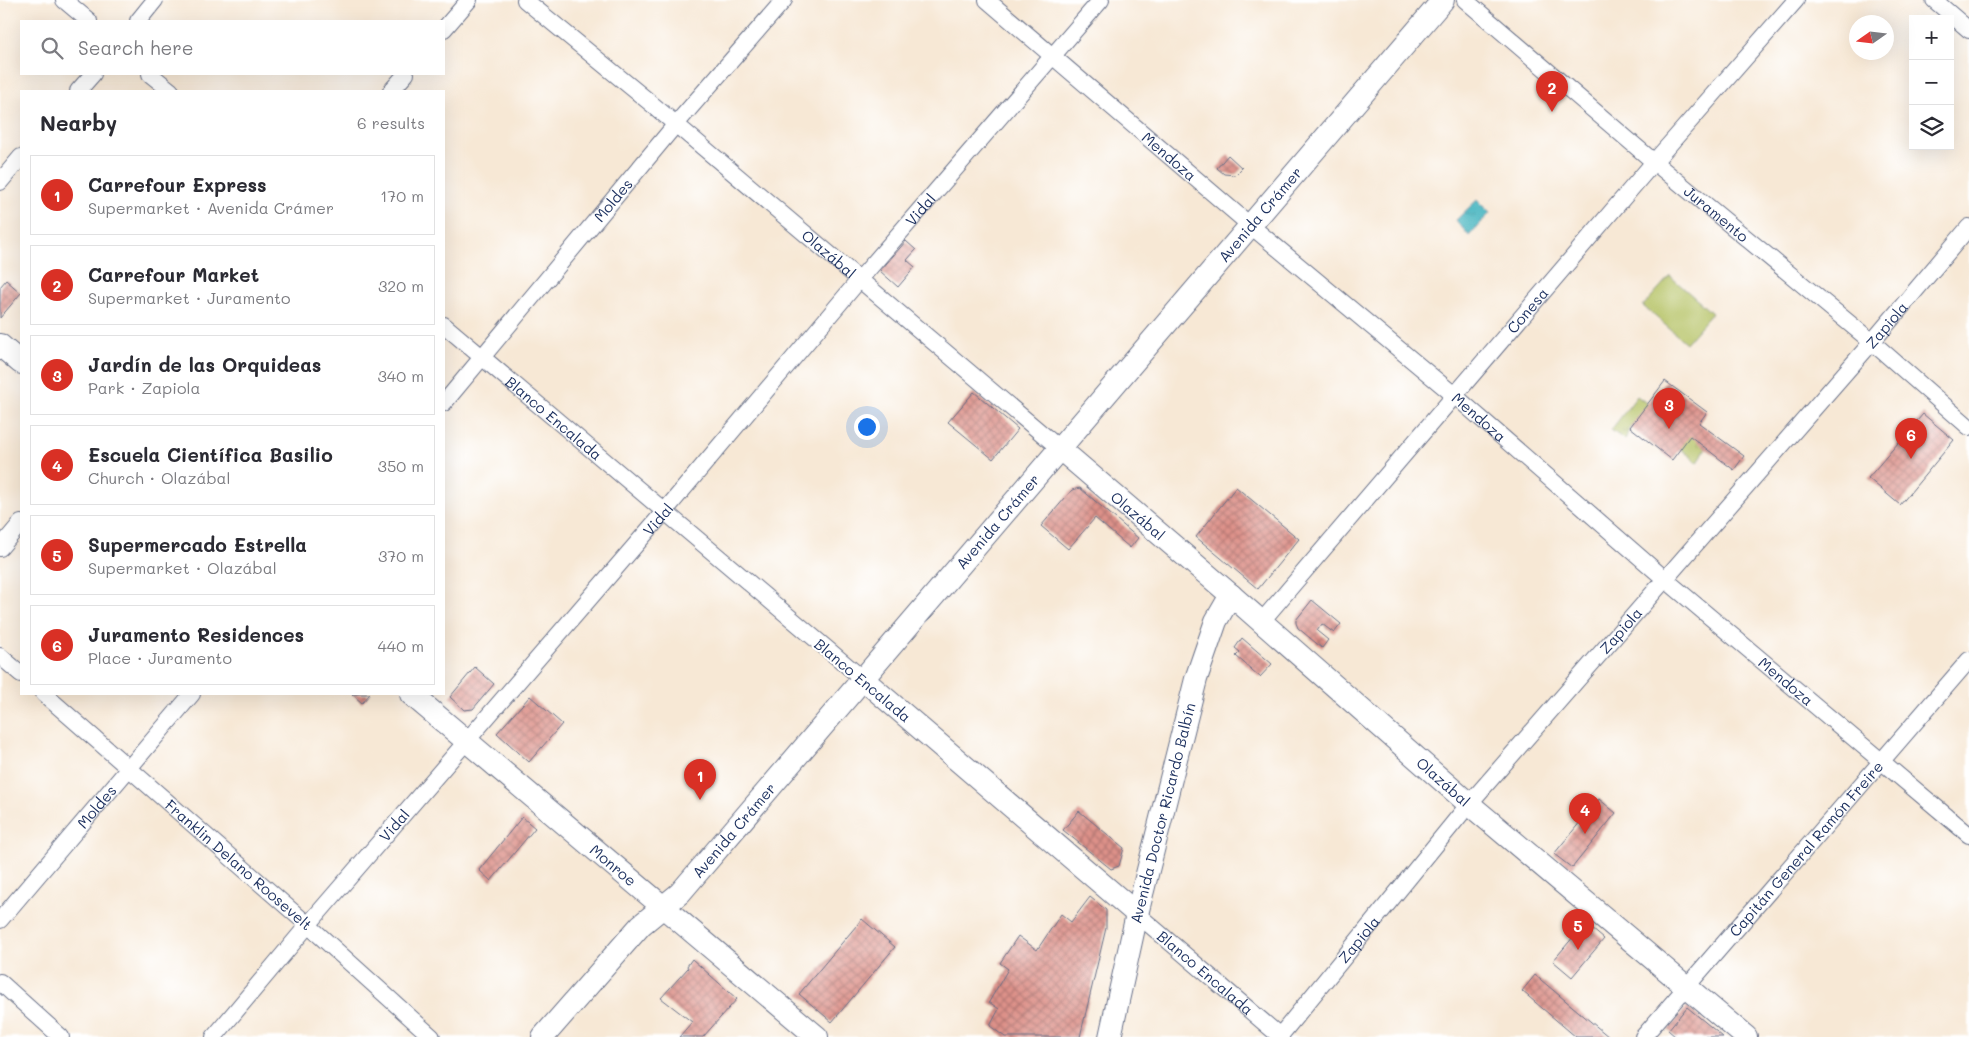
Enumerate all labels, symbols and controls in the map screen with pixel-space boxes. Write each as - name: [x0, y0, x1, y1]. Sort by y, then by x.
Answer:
- north arrow: [1849, 15, 1894, 60]
- map controls: [1909, 15, 1954, 150]
- button: +: [1909, 15, 1954, 60]
- search box: [20, 20, 445, 75]
- icon: search: [38, 34, 66, 62]
- text: Search here: [78, 35, 194, 60]
- button: −: [1909, 60, 1954, 105]
- pin: 2: [1536, 71, 1568, 112]
- button: layers: [1909, 105, 1954, 150]
- text: Nearby: [40, 109, 117, 136]
- text: 6 results: [357, 112, 425, 133]
- street label: Mendoza: [1138, 127, 1201, 185]
- street label: Avenida Crámer: [1214, 162, 1306, 266]
- text: Carrefour Express: [88, 172, 267, 197]
- street label: Moldes: [589, 174, 637, 226]
- street label: Juramento: [1680, 181, 1753, 246]
- text: 1: [53, 185, 61, 206]
- text: 170 m: [380, 185, 424, 206]
- street label: Vidal: [901, 189, 940, 230]
- text: Supermarket · Avenida Crámer: [88, 197, 334, 218]
- street label: Olazábal: [798, 225, 860, 282]
- text: Carrefour Market: [88, 262, 259, 287]
- text: 2: [53, 275, 61, 296]
- text: 320 m: [378, 275, 424, 296]
- street label: Conesa: [1502, 283, 1552, 337]
- text: Supermarket · Juramento: [88, 287, 291, 308]
- street label: Zapiola: [1861, 297, 1912, 353]
- text: Jardín de las Orquideas: [88, 352, 321, 377]
- text: 3: [52, 365, 62, 386]
- text: 340 m: [377, 365, 424, 386]
- street label: Blanco Encalada: [502, 371, 606, 464]
- text: Park · Zapiola: [88, 377, 200, 398]
- street label: Mendoza: [1448, 388, 1510, 446]
- pin: 3: [1653, 388, 1685, 429]
- your location: [854, 414, 880, 440]
- pin: 6: [1895, 418, 1927, 459]
- text: Escuela Científica Basilio: [88, 442, 333, 467]
- text: 4: [52, 455, 62, 476]
- text: 350 m: [378, 455, 424, 476]
- text: Church · Olazábal: [88, 467, 231, 488]
- street label: Avenida Crámer: [951, 470, 1044, 573]
- street label: Olazábal: [1107, 487, 1169, 544]
- street label: Vidal: [638, 499, 677, 540]
- text: Supermercado Estrella: [88, 532, 307, 557]
- text: 5: [52, 545, 62, 566]
- text: 370 m: [378, 545, 424, 566]
- text: Supermarket · Olazábal: [88, 557, 277, 578]
- street label: Zapiola: [1595, 603, 1646, 658]
- text: Juramento Residences: [88, 622, 304, 647]
- street label: Blanco Encalada: [810, 634, 916, 726]
- text: 6: [52, 635, 62, 656]
- text: 440 m: [377, 635, 424, 656]
- text: Place · Juramento: [88, 647, 232, 668]
- street label: Mendoza: [1755, 652, 1818, 710]
- street label: Avenida Doctor Ricardo Balbín: [1125, 701, 1200, 925]
- street label: Olazábal: [1412, 752, 1475, 811]
- street label: Capitán General Ramón Freire: [1724, 757, 1887, 941]
- pin: 1: [684, 759, 716, 800]
- street label: Avenida Crámer: [687, 778, 780, 882]
- street label: Moldes: [72, 781, 121, 832]
- pin: 4: [1569, 793, 1601, 834]
- street label: Franklin Delano Roosevelt: [161, 795, 317, 934]
- street label: Vidal: [374, 805, 414, 846]
- street label: Monroe: [586, 840, 641, 890]
- pin: 5: [1562, 909, 1594, 950]
- street label: Zapiola: [1333, 912, 1384, 967]
- street label: Blanco Encalada: [1153, 926, 1258, 1019]

